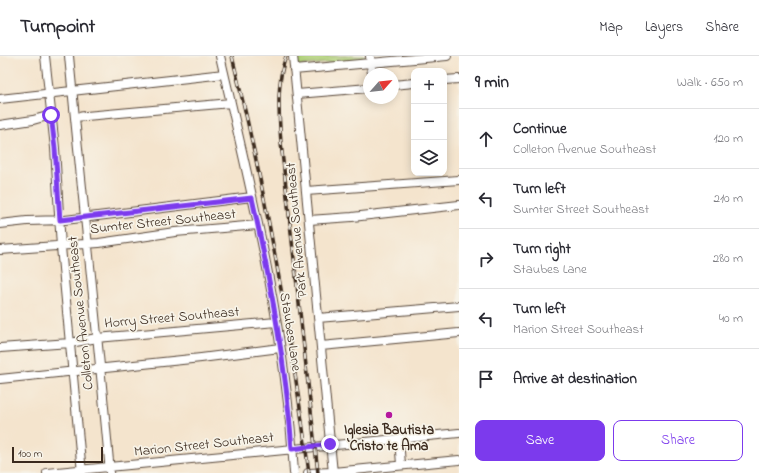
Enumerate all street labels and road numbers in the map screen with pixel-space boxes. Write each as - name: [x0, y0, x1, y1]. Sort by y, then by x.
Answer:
- street label: Park Avenue Southeast: [281, 161, 313, 298]
- street label: Sumter Street Southeast: [89, 204, 237, 240]
- street label: Colleton Avenue Southeast: [62, 235, 100, 391]
- street label: Staubes Lane: [273, 291, 307, 374]
- street label: Horry Street Southeast: [104, 302, 241, 335]
- street label: Marion Street Southeast: [133, 427, 275, 463]

